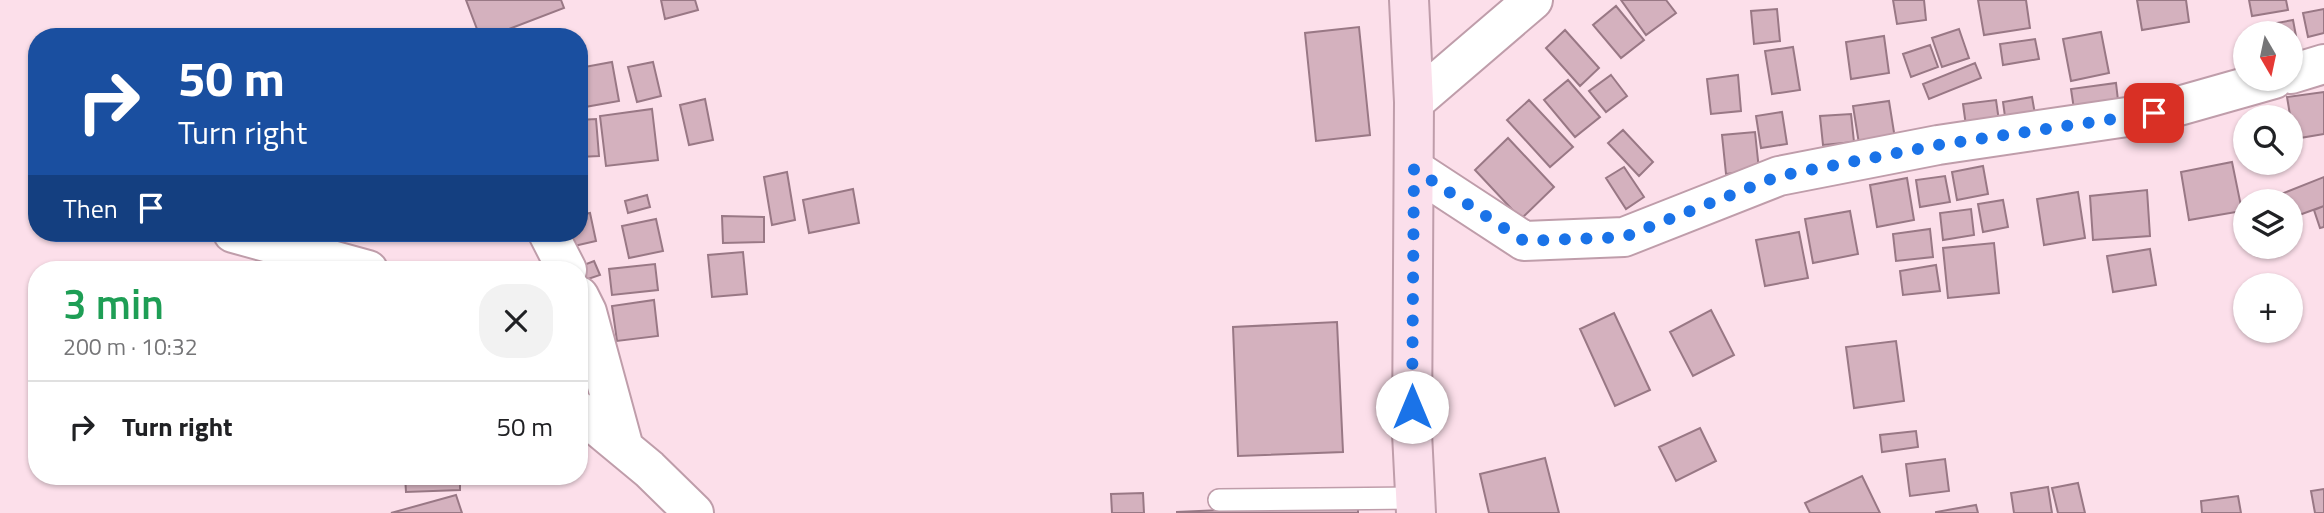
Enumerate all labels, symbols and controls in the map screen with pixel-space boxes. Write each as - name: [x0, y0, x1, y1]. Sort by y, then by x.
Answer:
- north arrow: [2233, 21, 2303, 91]
- map controls: [2233, 21, 2303, 343]
- text: 50 m: [178, 40, 285, 115]
- icon: right: [63, 56, 154, 147]
- pin: [2124, 83, 2184, 143]
- icon: arrive: [2135, 94, 2173, 132]
- button: search: [2233, 105, 2303, 175]
- text: Turn right: [178, 108, 307, 156]
- text: Then: [63, 189, 118, 228]
- icon: arrive: [132, 189, 170, 227]
- button: layers: [2233, 189, 2303, 259]
- text: 3 min: [63, 271, 164, 335]
- button: +: [2233, 273, 2303, 343]
- button: close: [479, 284, 553, 358]
- text: 200 m · 10:32: [63, 329, 198, 364]
- position arrow: [1375, 370, 1449, 444]
- text: Turn right: [122, 407, 233, 446]
- text: 50 m: [496, 407, 553, 446]
- icon: right: [63, 408, 101, 446]

